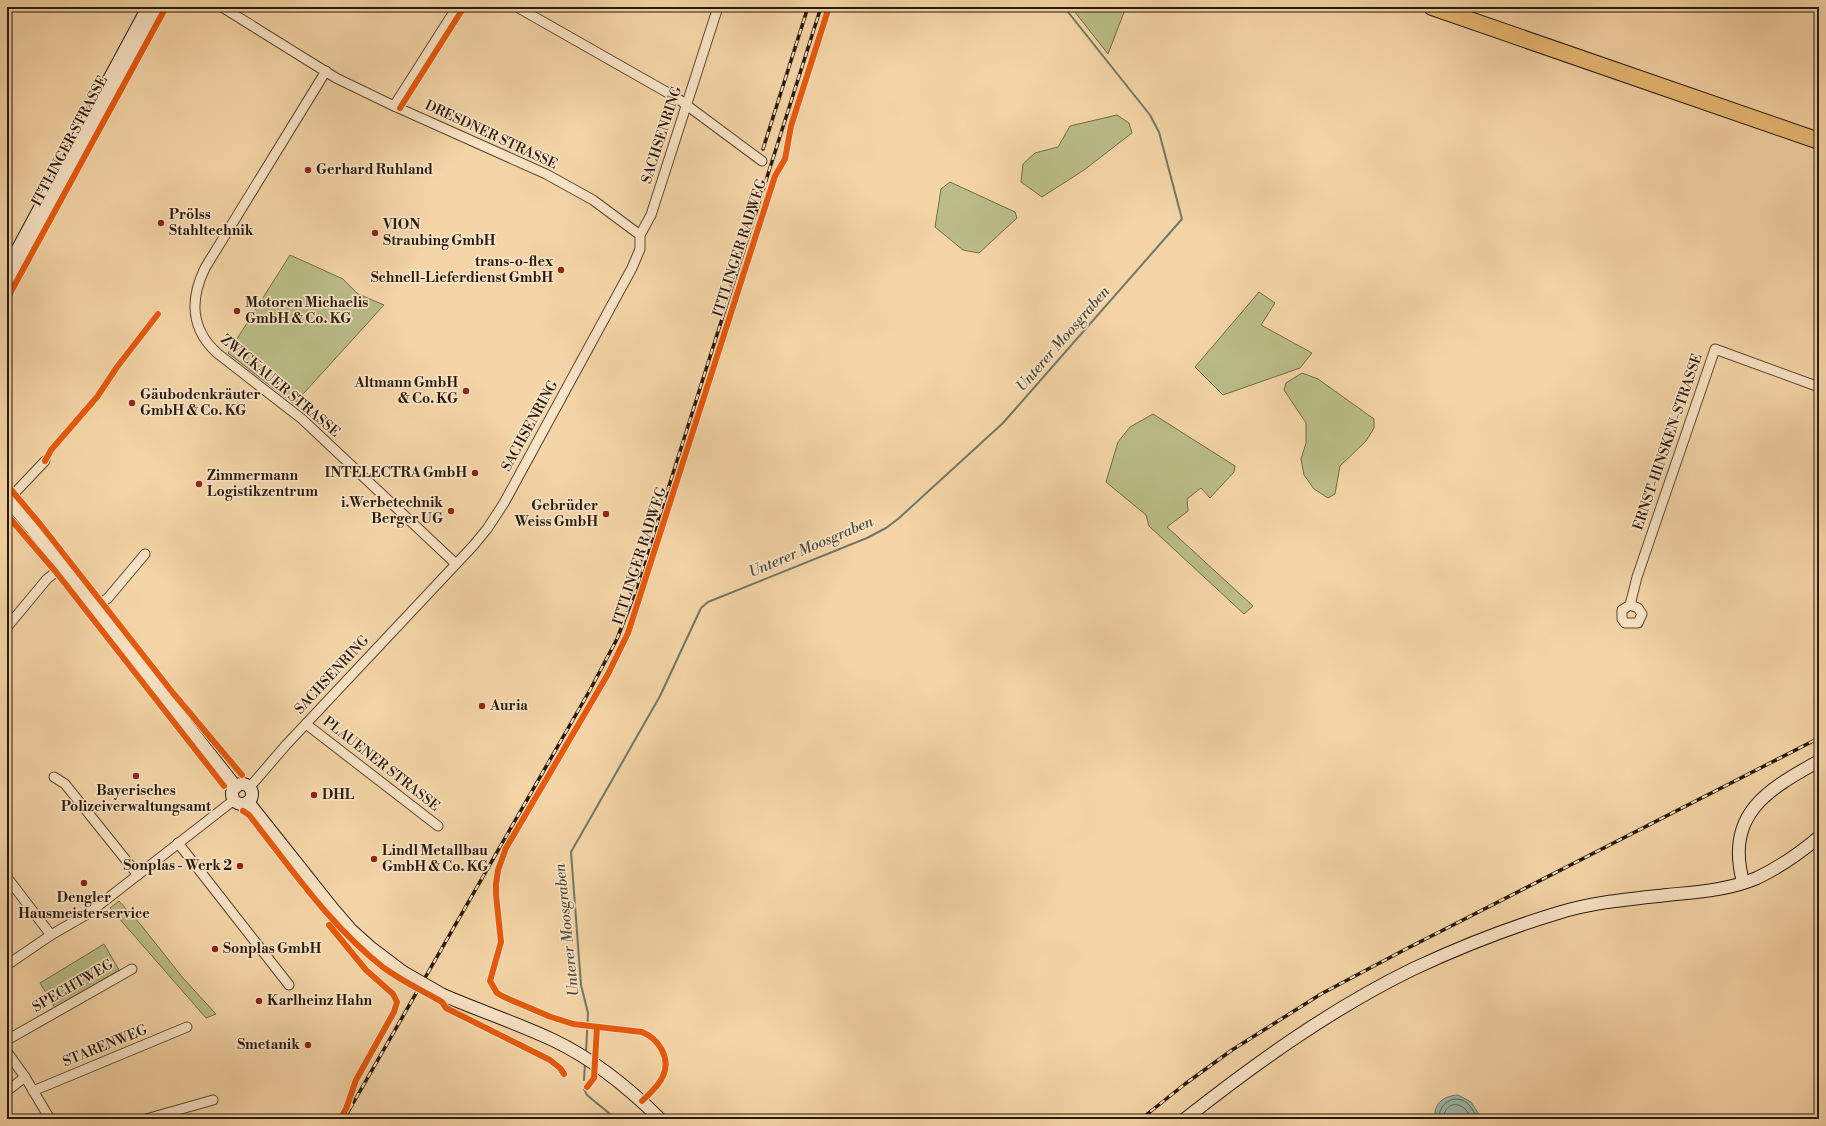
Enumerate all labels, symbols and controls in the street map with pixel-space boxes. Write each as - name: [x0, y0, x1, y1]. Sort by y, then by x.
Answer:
- street label: ITTLINGER STRASSE: [28, 73, 112, 209]
- street label: SACHSENRING: [638, 83, 686, 186]
- street label: DRESDNER STRASSE: [422, 96, 560, 174]
- place label: Gerhard Ruhland: [316, 161, 433, 179]
- marker: Gerhard Ruhland: [303, 165, 313, 175]
- street label: ITTLINGER RADWEG: [709, 176, 771, 319]
- place label: Prölss Stahltechnik: [169, 206, 254, 240]
- place label: VION Straubing GmbH: [382, 216, 496, 250]
- marker: Prölss Stahltechnik: [156, 218, 166, 228]
- marker: VION Straubing GmbH: [370, 228, 380, 238]
- place label: trans-o-flex Schnell-Lieferdienst GmbH: [371, 253, 554, 287]
- marker: trans-o-flex Schnell-Lieferdienst GmbH: [556, 265, 566, 275]
- water label: Unterer Moosgraben: [1012, 282, 1114, 396]
- place label: Motoren Michaelis GmbH & Co. KG: [245, 294, 368, 328]
- marker: Motoren Michaelis GmbH & Co. KG: [232, 306, 242, 316]
- street label: ZWICKAUER STRASSE: [217, 331, 343, 441]
- street label: ERNST-HINSKEN-STRASSE: [1629, 351, 1707, 533]
- place label: Altmann GmbH & Co. KG: [353, 374, 458, 408]
- street label: SACHSENRING: [498, 377, 563, 475]
- place label: Gäubodenkräuter GmbH & Co. KG: [140, 386, 261, 420]
- marker: Altmann GmbH & Co. KG: [461, 386, 471, 396]
- marker: Gäubodenkräuter GmbH & Co. KG: [127, 398, 137, 408]
- place label: INTELECTRA GmbH: [325, 464, 467, 482]
- place label: Zimmermann Logistikzentrum: [207, 467, 318, 501]
- marker: INTELECTRA GmbH: [470, 468, 480, 478]
- marker: Zimmermann Logistikzentrum: [194, 479, 204, 489]
- street label: ITTLINGER RADWEG: [609, 484, 671, 627]
- place label: i.Werbetechnik Berger UG: [341, 494, 443, 528]
- place label: Gebrüder Weiss GmbH: [513, 497, 598, 531]
- marker: i.Werbetechnik Berger UG: [446, 506, 456, 516]
- marker: Gebrüder Weiss GmbH: [601, 509, 611, 519]
- water label: Unterer Moosgraben: [746, 512, 877, 582]
- street label: SACHSENRING: [291, 631, 374, 718]
- place label: Auria: [489, 697, 528, 715]
- marker: Auria: [477, 701, 487, 711]
- street label: PLAUENER STRASSE: [319, 713, 443, 815]
- marker: Bayerisches Polizeiverwaltungsamt: [131, 771, 141, 781]
- place label: Bayerisches Polizeiverwaltungsamt: [61, 782, 212, 816]
- place label: DHL: [322, 786, 355, 804]
- marker: DHL: [309, 790, 319, 800]
- place label: Lindl Metallbau GmbH & Co. KG: [382, 842, 488, 876]
- marker: Lindl Metallbau GmbH & Co. KG: [369, 854, 379, 864]
- place label: Sonplas - Werk 2: [123, 857, 232, 875]
- marker: Sonplas - Werk 2: [235, 861, 245, 871]
- water label: Unterer Moosgraben: [551, 862, 583, 997]
- marker: Dengler Hausmeisterservice: [79, 878, 89, 888]
- place label: Dengler Hausmeisterservice: [18, 889, 150, 923]
- place label: Sonplas GmbH: [223, 940, 322, 958]
- marker: Sonplas GmbH: [210, 944, 220, 954]
- street label: SPECHTWEG: [29, 955, 117, 1016]
- place label: Karlheinz Hahn: [267, 992, 373, 1010]
- marker: Karlheinz Hahn: [254, 996, 264, 1006]
- street label: STARENWEG: [60, 1021, 150, 1071]
- place label: Smetanik: [237, 1036, 300, 1054]
- marker: Smetanik: [303, 1040, 313, 1050]

